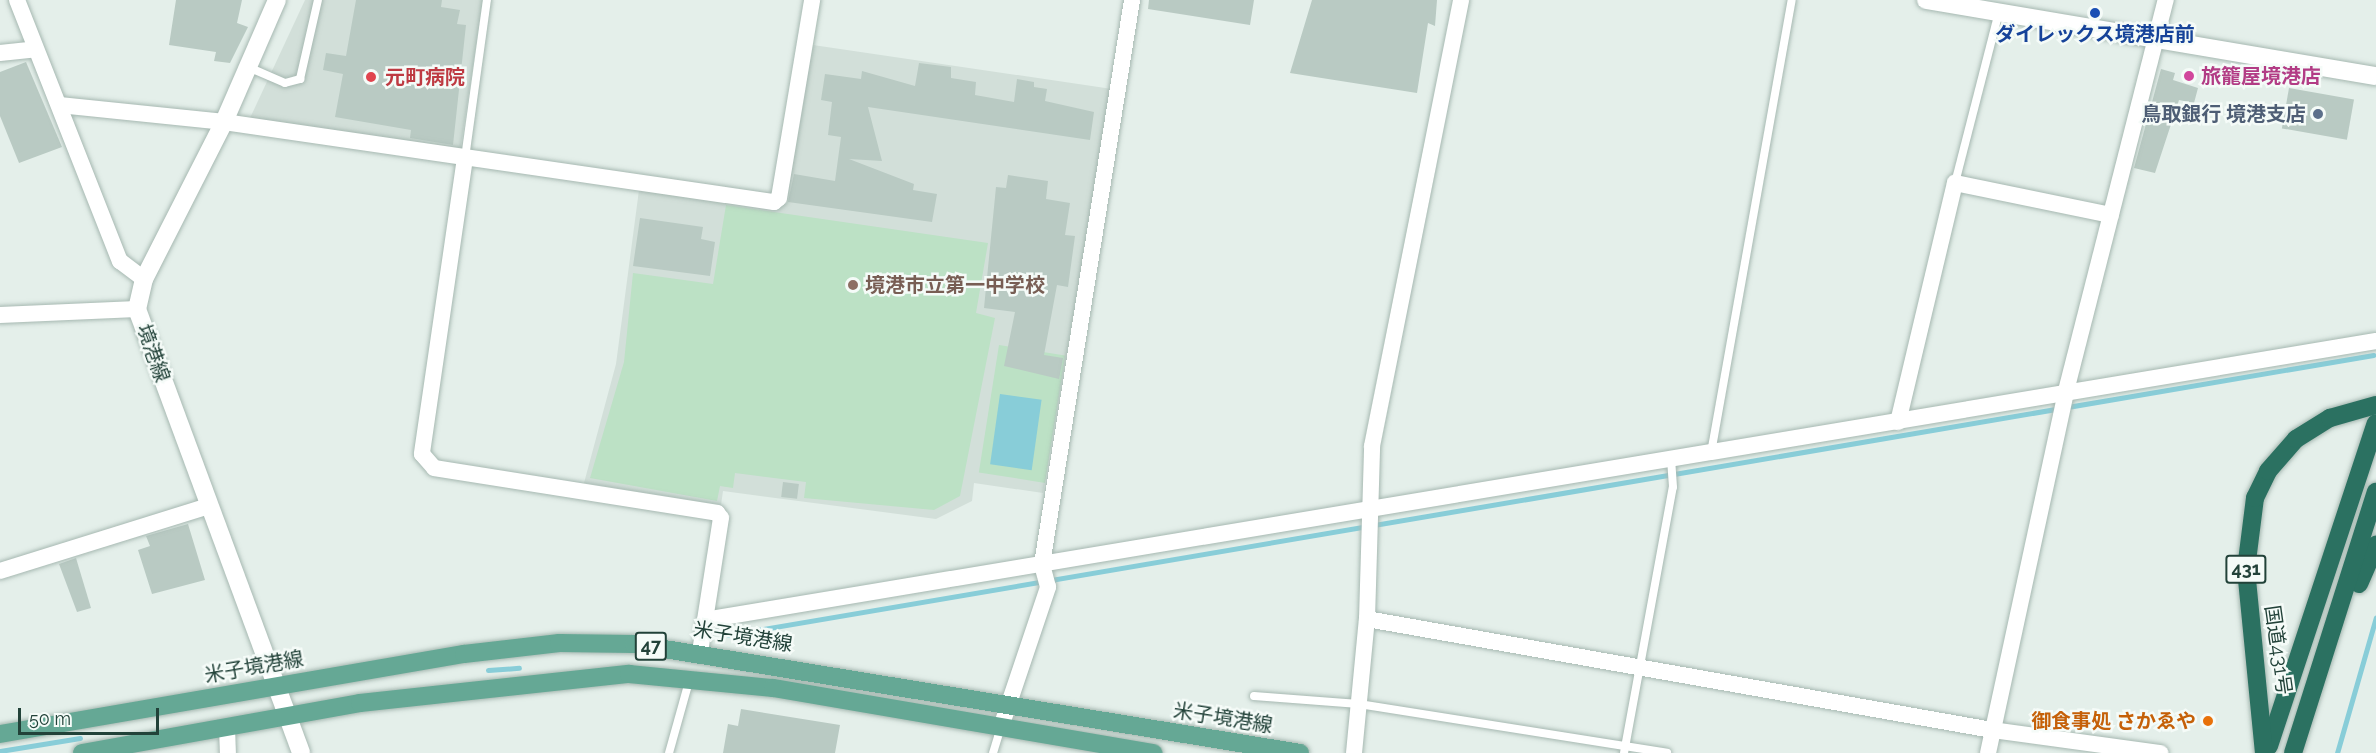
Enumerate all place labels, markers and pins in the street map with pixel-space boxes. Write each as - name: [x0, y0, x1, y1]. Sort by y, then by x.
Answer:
- marker: ダイレックス境港店前: [2088, 6, 2102, 20]
- place label: ダイレックス境港店前: [1995, 22, 2195, 46]
- place label: 旅籠屋境港店: [2201, 64, 2321, 88]
- place label: 元町病院: [385, 65, 465, 89]
- marker: 元町病院: [362, 68, 380, 86]
- marker: 旅籠屋境港店: [2182, 69, 2196, 83]
- place label: 鳥取銀行 境港支店: [2141, 102, 2306, 126]
- marker: 鳥取銀行 境港支店: [2311, 107, 2325, 121]
- place label: 境港市立第一中学校: [865, 273, 1045, 297]
- marker: 境港市立第一中学校: [846, 278, 860, 292]
- place label: 御食事処 さかゑや: [2031, 709, 2196, 733]
- marker: 御食事処 さかゑや: [2201, 714, 2215, 728]

